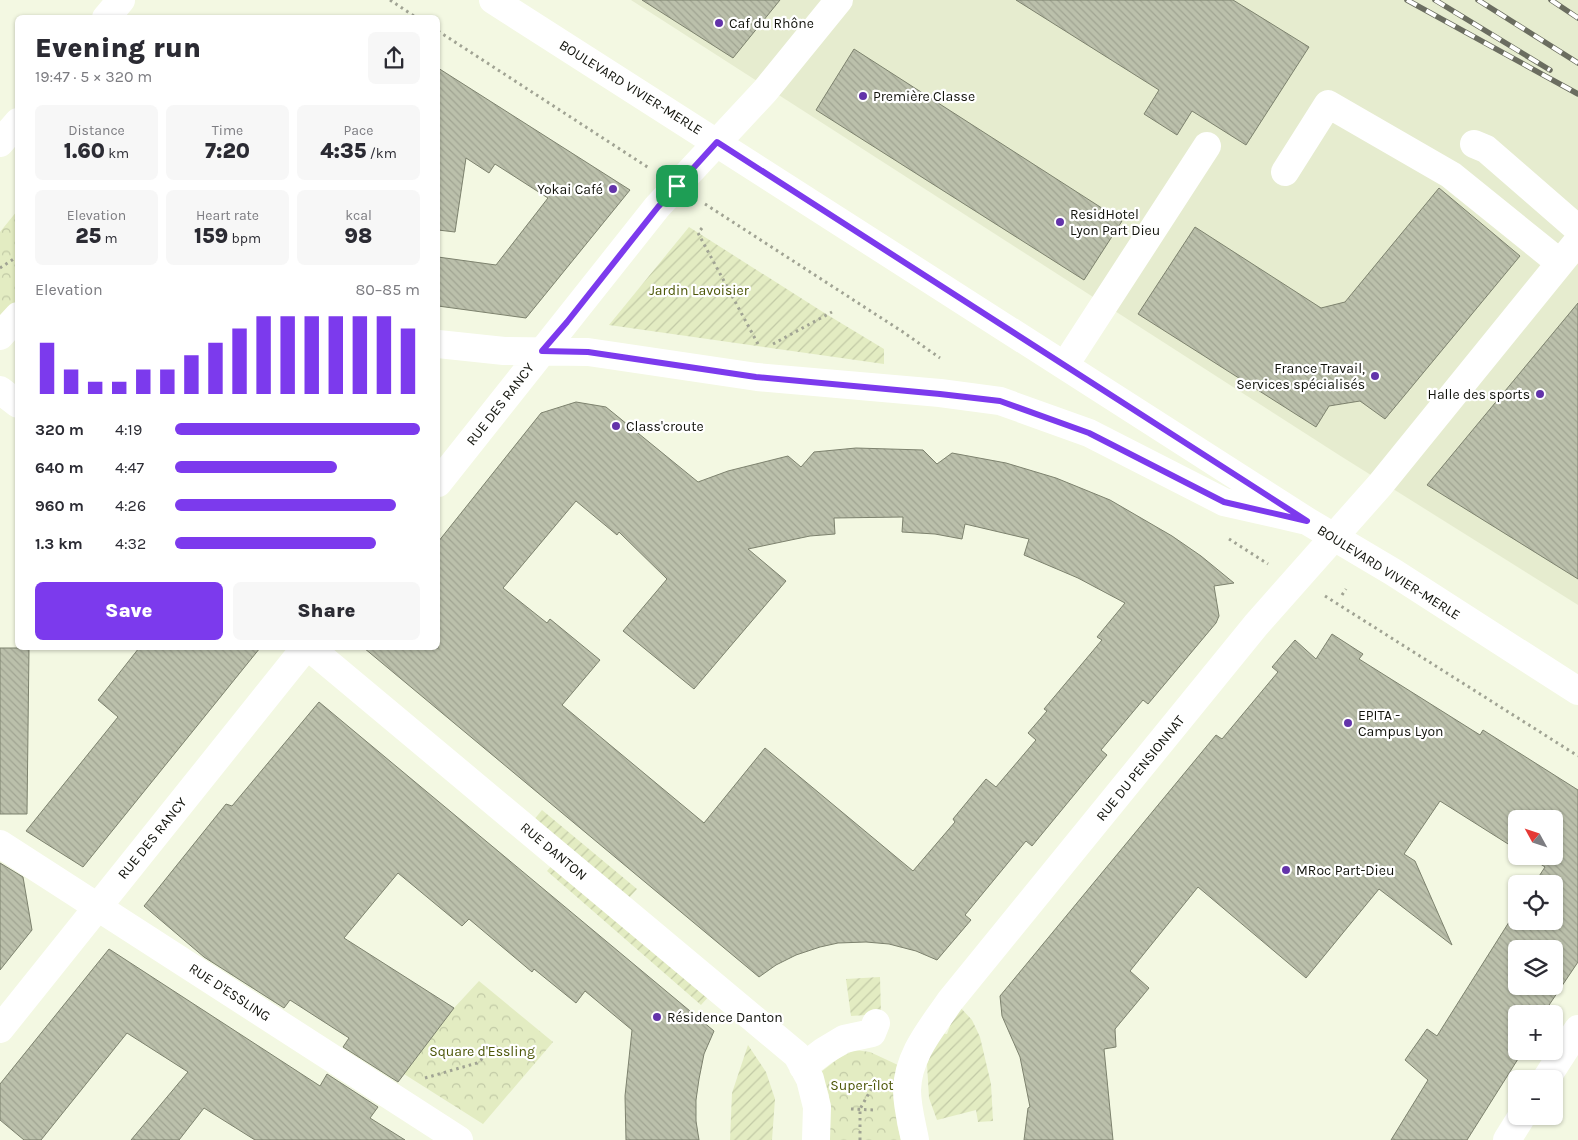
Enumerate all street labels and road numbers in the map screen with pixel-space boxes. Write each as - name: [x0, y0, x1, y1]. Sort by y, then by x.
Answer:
- street label: BOULEVARD VIVIER-MERLE: [556, 36, 705, 138]
- street label: RUE DES RANCY: [463, 359, 538, 449]
- street label: BOULEVARD VIVIER-MERLE: [1314, 521, 1463, 623]
- street label: RUE DU PENSIONNAT: [1093, 712, 1188, 825]
- street label: RUE DES RANCY: [114, 794, 191, 883]
- street label: RUE DANTON: [517, 819, 590, 884]
- street label: RUE D'ESSLING: [186, 960, 274, 1025]

